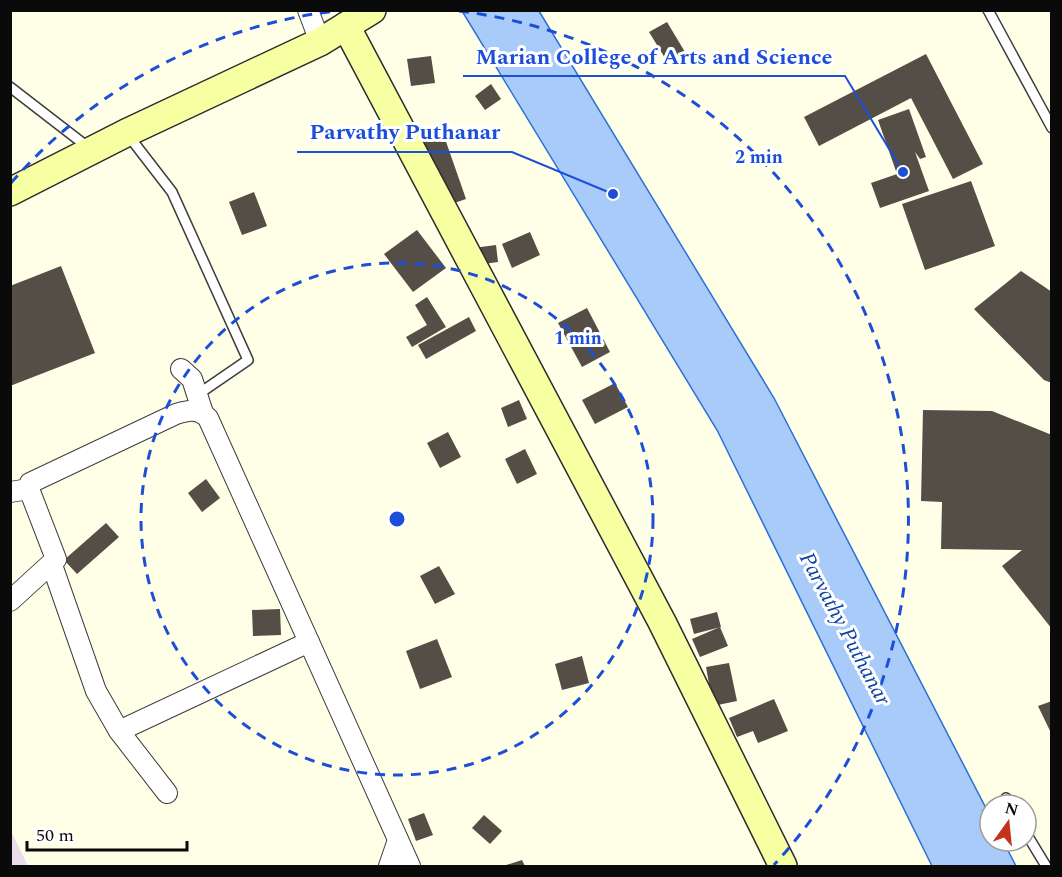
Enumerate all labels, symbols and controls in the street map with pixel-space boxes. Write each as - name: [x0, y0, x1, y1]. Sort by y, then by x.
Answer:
- callout: Marian College of Arts and Science: [463, 36, 845, 76]
- text: Marian College of Arts and Science: [475, 41, 833, 74]
- callout: Parvathy Puthanar: [297, 112, 512, 152]
- text: Parvathy Puthanar: [310, 116, 501, 149]
- text: 2 min: [735, 144, 783, 171]
- text: 1 min: [554, 325, 602, 352]
- centre of rings: [387, 509, 407, 529]
- water label: Parvathy Puthanar: [790, 546, 899, 712]
- north arrow: [978, 793, 1038, 853]
- text: N: [1002, 796, 1021, 823]
- scale bar: [27, 814, 188, 852]
- text: 50 m: [36, 822, 74, 849]

